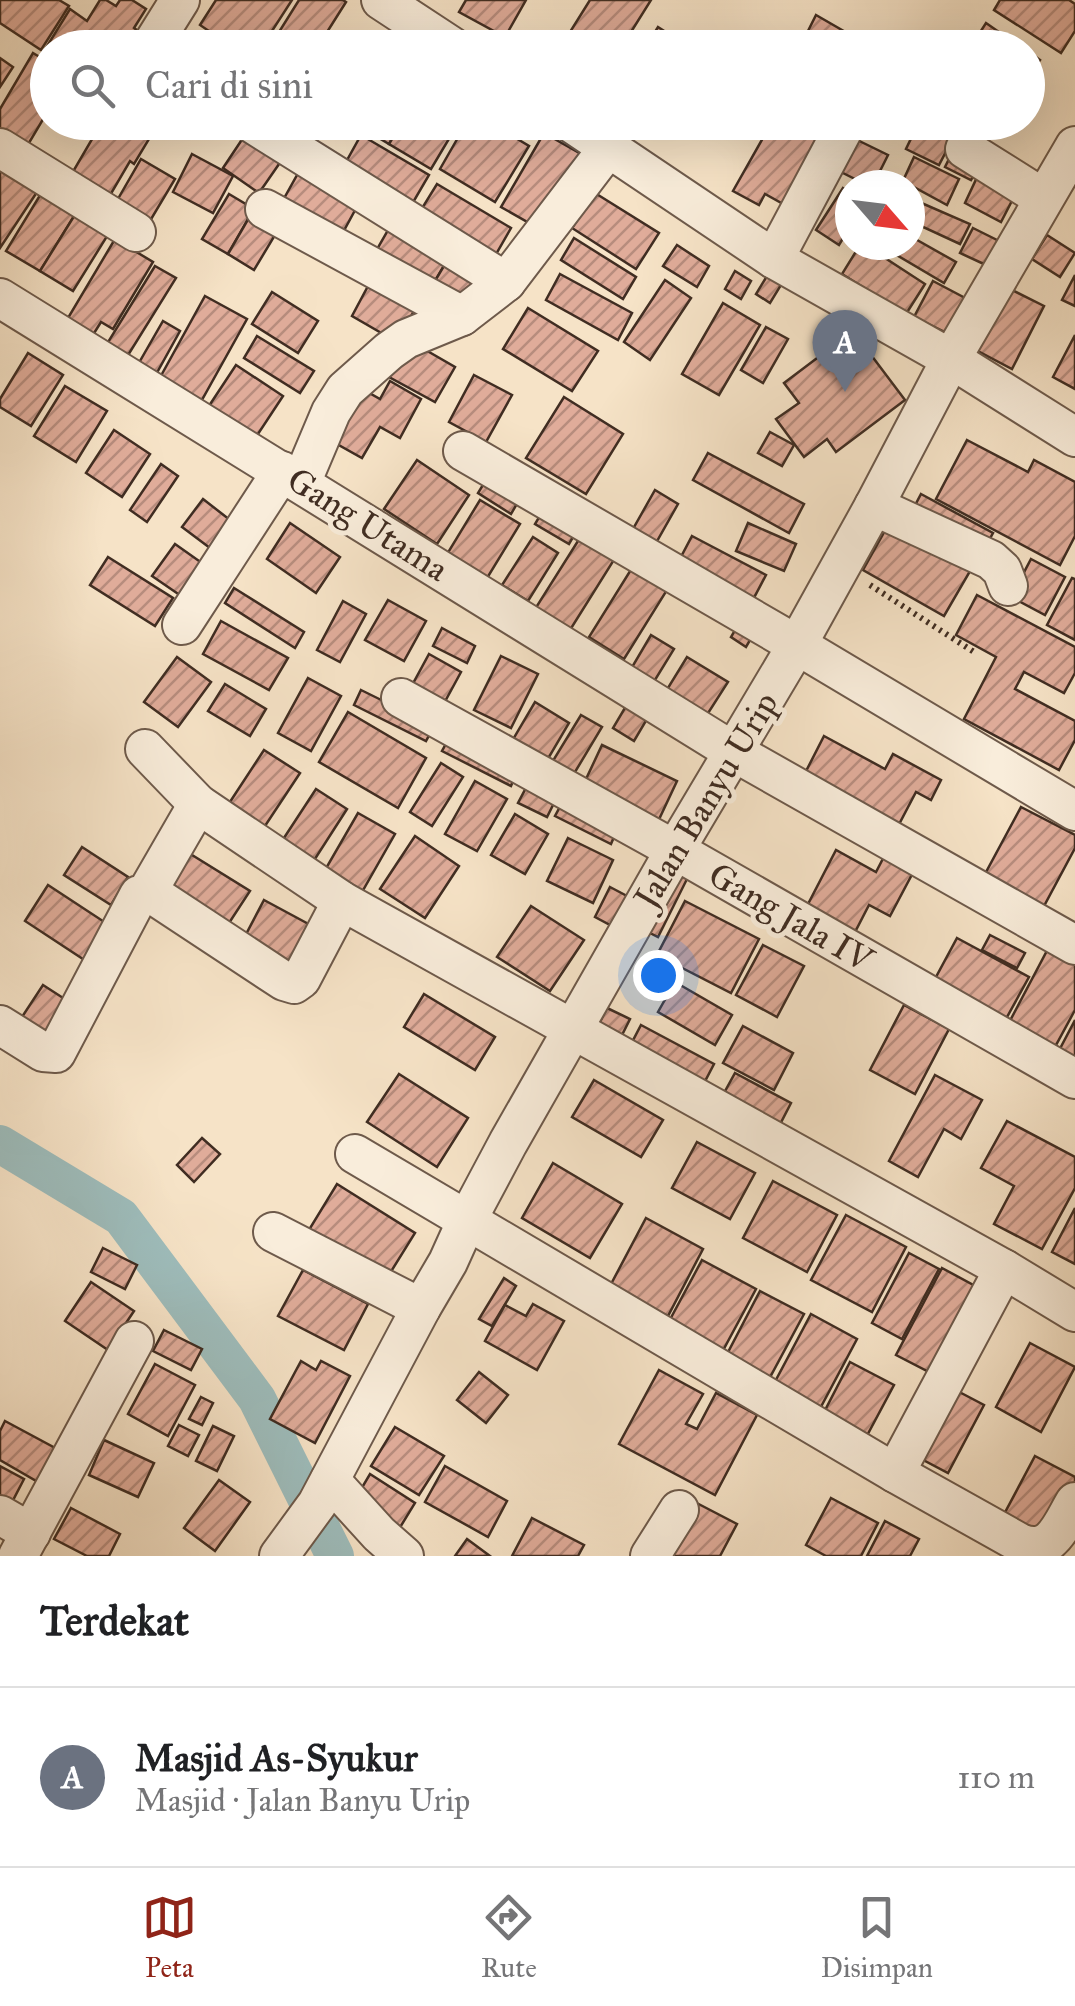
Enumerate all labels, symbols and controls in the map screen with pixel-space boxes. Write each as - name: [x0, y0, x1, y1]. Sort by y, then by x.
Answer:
- search box: [30, 30, 1045, 140]
- icon: search: [65, 58, 120, 113]
- text: Cari di sini: [145, 62, 313, 108]
- north arrow: [835, 170, 925, 260]
- pin: A: [812, 310, 878, 392]
- street label: Gang Utama: [279, 458, 456, 591]
- street label: Jalan Banyu Urip: [623, 684, 788, 920]
- street label: Gang Jala IV: [701, 853, 882, 982]
- your location: [633, 950, 684, 1001]
- text: Terdekat: [40, 1595, 189, 1647]
- text: Masjid As-Syukur: [135, 1735, 418, 1781]
- text: A: [62, 1758, 83, 1797]
- text: 110 m: [957, 1758, 1035, 1797]
- text: Masjid · Jalan Banyu Urip: [135, 1781, 470, 1820]
- tab: Peta: [142, 1890, 197, 1985]
- tab: Rute: [481, 1890, 537, 1985]
- tab: Disimpan: [821, 1890, 933, 1985]

